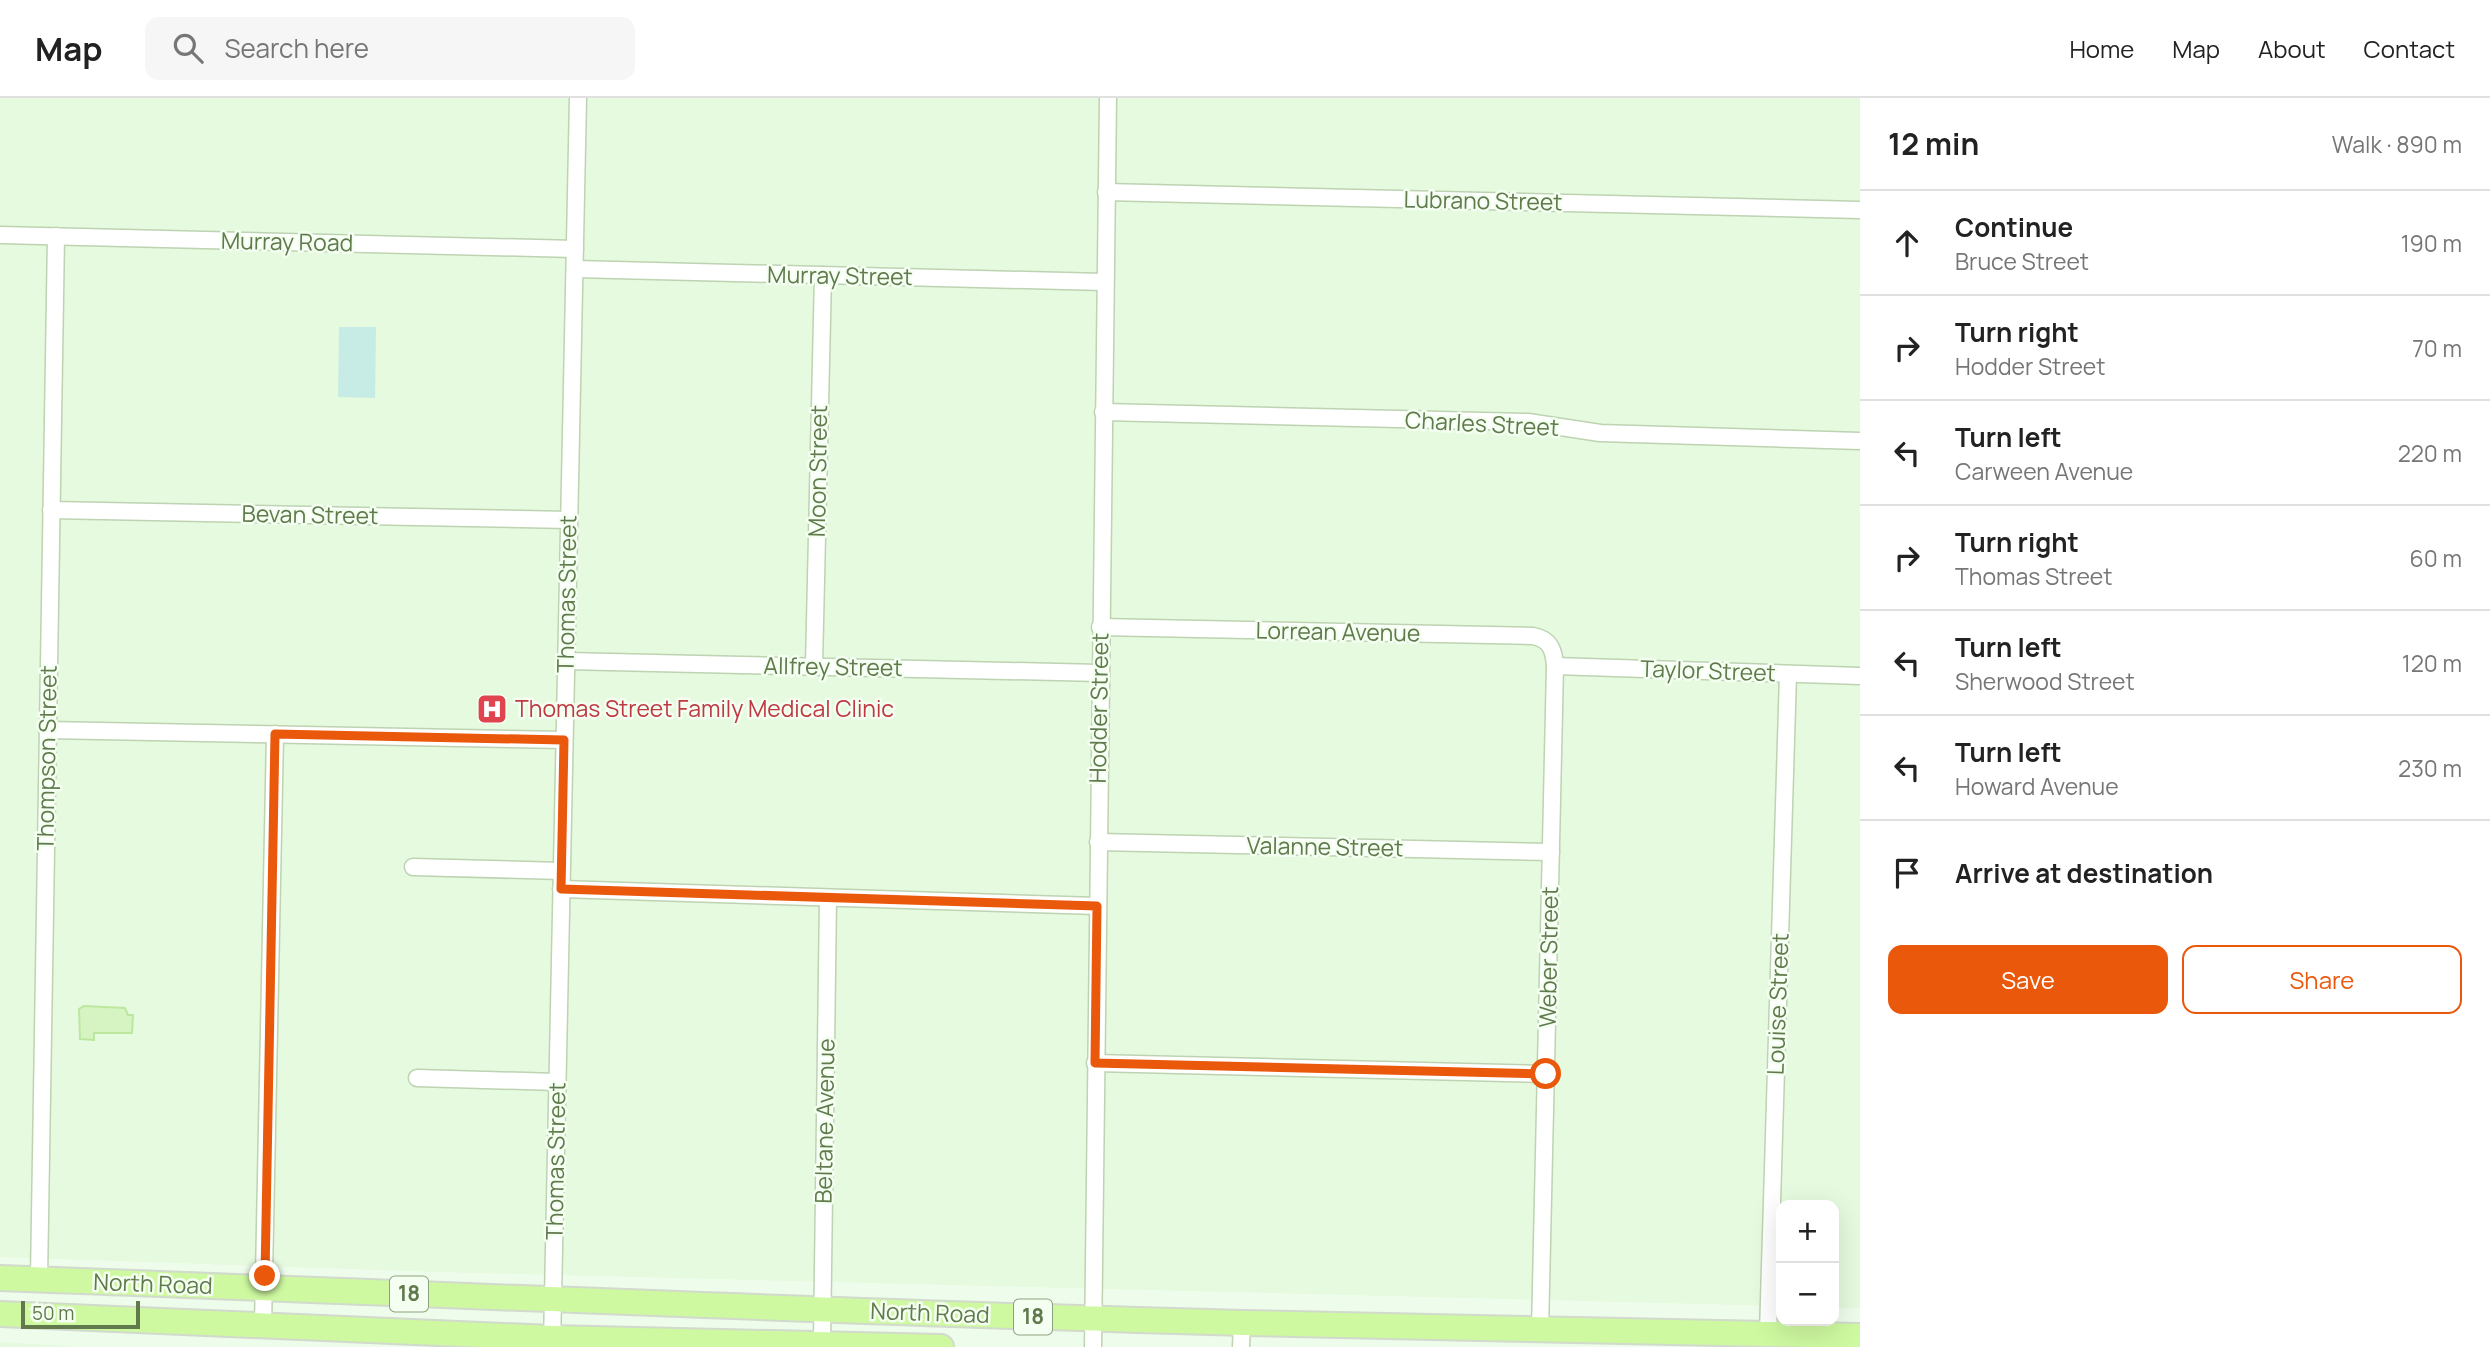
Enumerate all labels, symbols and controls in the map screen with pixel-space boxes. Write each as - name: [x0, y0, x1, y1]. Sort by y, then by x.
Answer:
- search box: [145, 17, 635, 80]
- text: Map: [35, 26, 103, 71]
- icon: search: [169, 29, 207, 67]
- text: Search here: [225, 30, 369, 66]
- text: Home: [2069, 32, 2134, 65]
- text: Map: [2172, 32, 2220, 65]
- text: About: [2258, 32, 2326, 65]
- text: Contact: [2364, 32, 2455, 65]
- text: 12 min: [1888, 123, 1979, 164]
- text: Walk · 890 m: [2332, 128, 2462, 160]
- street label: Lubrano Street: [1403, 183, 1563, 217]
- text: Continue: [1955, 209, 2073, 245]
- street label: Murray Road: [221, 224, 354, 258]
- icon: ahead: [1888, 224, 1926, 262]
- text: 190 m: [2401, 227, 2462, 259]
- text: Bruce Street: [1955, 245, 2089, 277]
- street label: Murray Street: [767, 258, 913, 292]
- text: Turn right: [1955, 314, 2079, 350]
- icon: right: [1888, 329, 1926, 367]
- text: 70 m: [2412, 332, 2462, 364]
- text: Hodder Street: [1955, 350, 2106, 382]
- street label: Charles Street: [1404, 403, 1560, 443]
- street label: Moon Street: [800, 405, 834, 537]
- text: Turn left: [1955, 419, 2062, 455]
- icon: left: [1888, 434, 1926, 472]
- text: 220 m: [2398, 437, 2462, 469]
- text: Carween Avenue: [1955, 455, 2133, 487]
- street label: Bevan Street: [241, 497, 379, 531]
- street label: Thomas Street: [549, 515, 583, 673]
- text: Turn right: [1955, 524, 2079, 560]
- icon: right: [1888, 539, 1926, 577]
- text: 60 m: [2410, 542, 2462, 574]
- text: Thomas Street: [1955, 560, 2113, 592]
- street label: Lorrean Avenue: [1255, 614, 1421, 648]
- text: Turn left: [1955, 629, 2062, 665]
- street label: Hodder Street: [1081, 632, 1115, 784]
- icon: left: [1888, 644, 1926, 682]
- text: 120 m: [2402, 647, 2462, 679]
- street label: Allfrey Street: [763, 649, 903, 683]
- street label: Taylor Street: [1640, 652, 1776, 688]
- street label: Thompson Street: [28, 665, 64, 851]
- text: Sherwood Street: [1955, 665, 2135, 697]
- hospital icon: Thomas Street Family Medical Clinic: [475, 692, 509, 726]
- place label: Thomas Street Family Medical Clinic: [515, 692, 894, 724]
- text: Turn left: [1955, 734, 2062, 770]
- icon: left: [1888, 749, 1926, 787]
- text: 230 m: [2398, 752, 2462, 784]
- text: Howard Avenue: [1955, 770, 2119, 802]
- street label: Valanne Street: [1246, 829, 1404, 863]
- icon: arrive: [1888, 854, 1926, 892]
- text: Arrive at destination: [1955, 855, 2213, 891]
- street label: Weber Street: [1531, 886, 1565, 1028]
- street label: Louise Street: [1759, 932, 1795, 1076]
- button: Save: [1888, 945, 2168, 1014]
- button: Share: [2182, 945, 2462, 1014]
- street label: Beltane Avenue: [807, 1038, 841, 1204]
- route start: [1530, 1058, 1561, 1089]
- street label: Thomas Street: [538, 1082, 572, 1240]
- map controls: [1776, 1200, 1839, 1326]
- button: +: [1776, 1200, 1839, 1263]
- route end: [249, 1260, 280, 1291]
- button: −: [1776, 1263, 1839, 1326]
- street label: North Road: [93, 1265, 213, 1301]
- road number: 18: [390, 1276, 428, 1312]
- street label: North Road: [870, 1294, 990, 1330]
- scale bar: [21, 1298, 140, 1330]
- text: 50 m: [32, 1300, 74, 1326]
- road number: 18: [1014, 1300, 1052, 1334]

